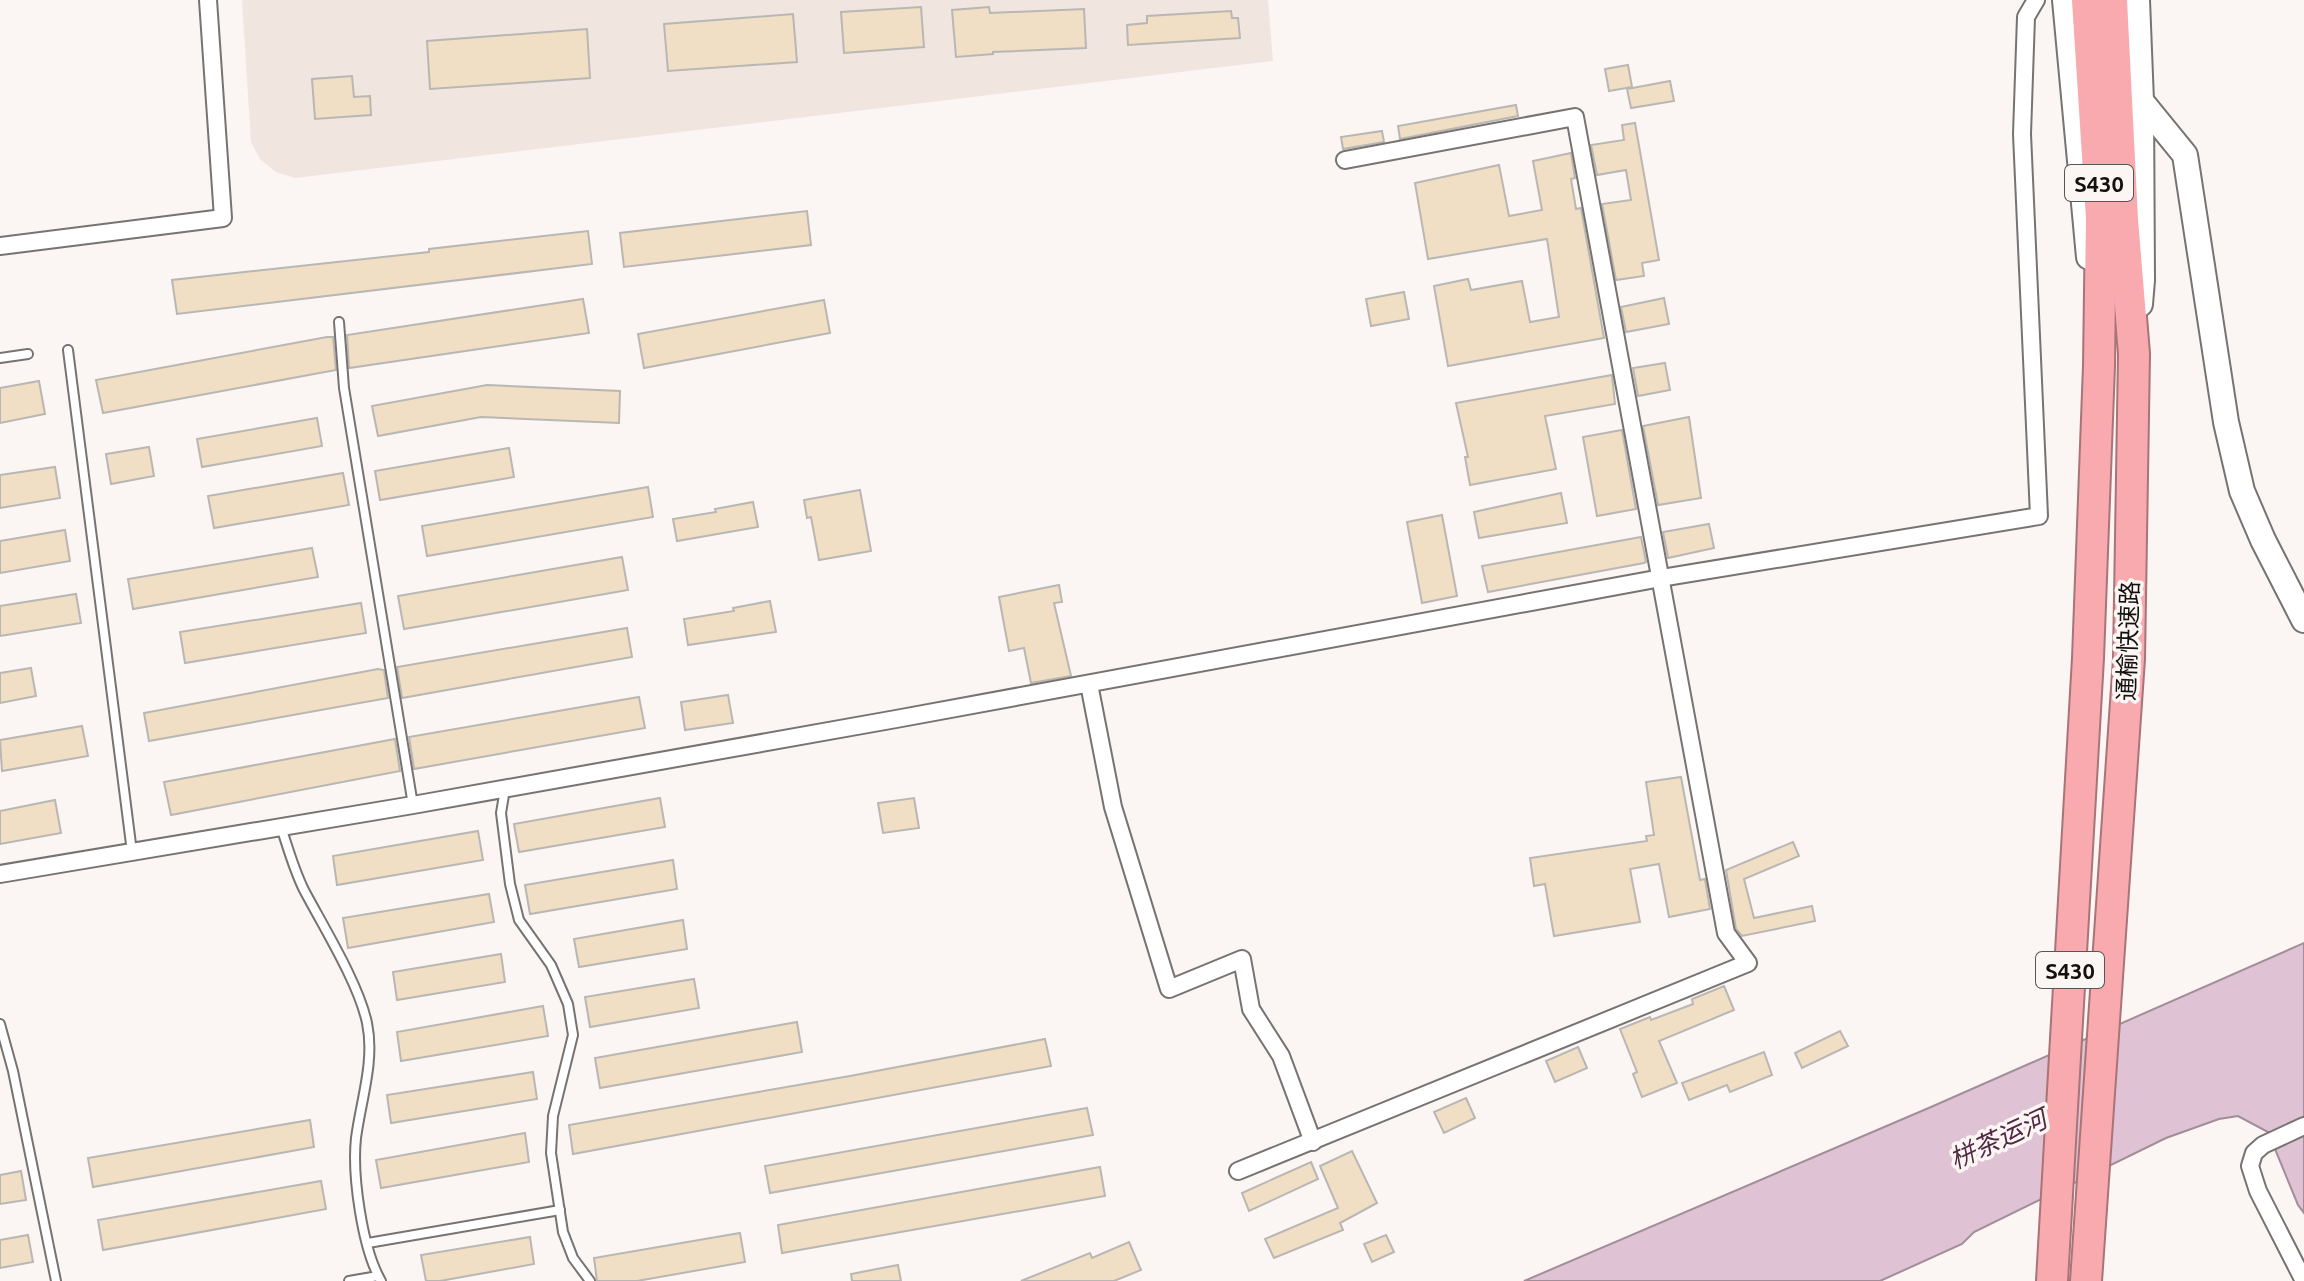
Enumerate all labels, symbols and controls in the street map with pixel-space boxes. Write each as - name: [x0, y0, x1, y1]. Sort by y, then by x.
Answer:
- road number: S430: [2065, 165, 2133, 201]
- street label: 通榆快速路: [2112, 581, 2144, 701]
- road number: S430: [2036, 952, 2104, 988]
- water label: 栟茶运河: [1945, 1102, 2056, 1174]

